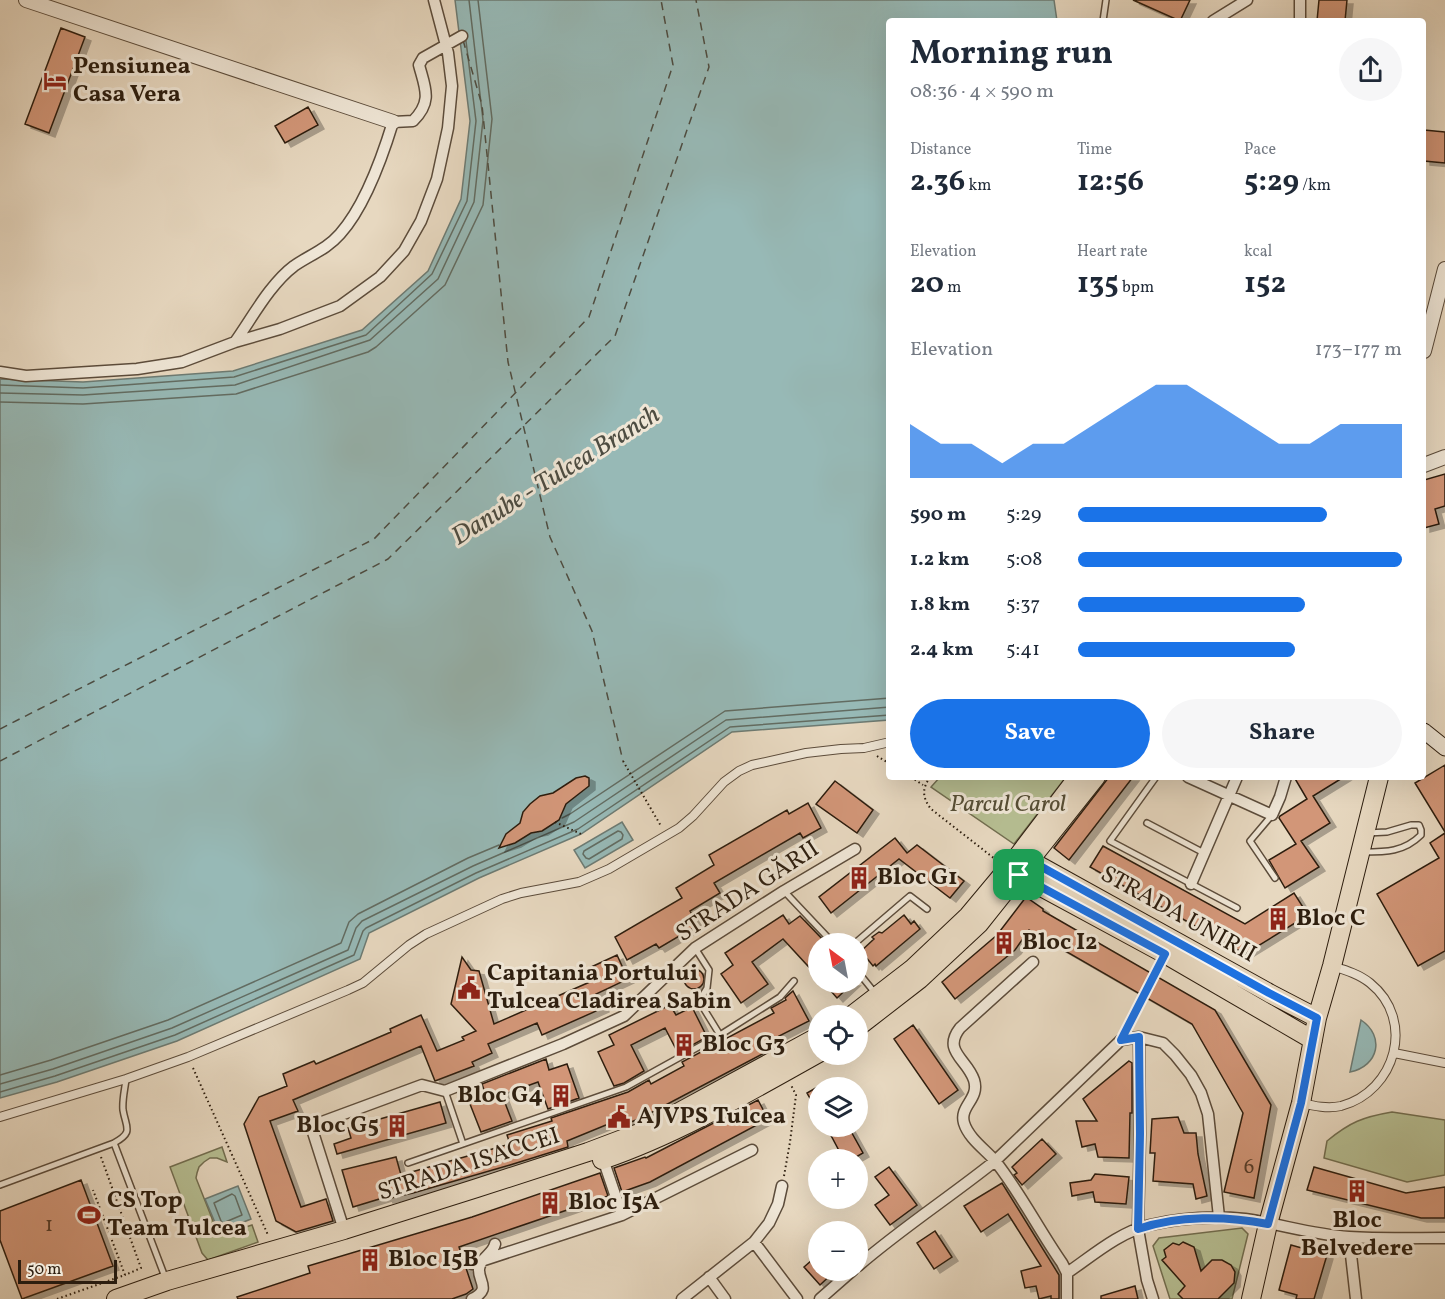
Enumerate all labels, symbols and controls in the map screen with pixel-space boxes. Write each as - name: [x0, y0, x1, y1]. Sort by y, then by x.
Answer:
- text: Morning run: [910, 32, 1113, 78]
- button: share: [1339, 38, 1402, 101]
- place label: Pensiunea Casa Vera: [73, 50, 191, 112]
- hotel icon: Pensiunea Casa Vera: [42, 68, 68, 94]
- text: 08:36 · 4 × 590 m: [910, 78, 1054, 106]
- text: Distance: [910, 139, 971, 161]
- text: Time: [1077, 139, 1112, 161]
- text: Pace: [1244, 139, 1276, 161]
- text: 2.36: [910, 161, 965, 203]
- text: 12:56: [1077, 161, 1144, 203]
- text: 5:29: [1244, 161, 1299, 203]
- text: km: [965, 175, 991, 197]
- text: /km: [1299, 175, 1331, 197]
- text: Elevation: [910, 241, 977, 263]
- text: Heart rate: [1077, 241, 1148, 263]
- text: kcal: [1244, 241, 1272, 263]
- text: 20: [910, 263, 944, 305]
- text: 135: [1077, 263, 1119, 305]
- text: 152: [1244, 263, 1286, 305]
- text: m: [944, 277, 961, 299]
- text: bpm: [1119, 277, 1154, 299]
- text: Elevation: [910, 336, 993, 364]
- text: 173–177 m: [1315, 336, 1402, 364]
- water label: Danube - Tulcea Branch: [445, 397, 667, 555]
- text: 590 m: [910, 501, 966, 529]
- text: 5:29: [1006, 501, 1041, 529]
- text: 1.2 km: [910, 546, 970, 574]
- text: 5:08: [1006, 546, 1043, 574]
- text: 1.8 km: [910, 591, 970, 619]
- text: 5:37: [1006, 591, 1040, 619]
- text: 2.4 km: [910, 636, 974, 664]
- text: 5:41: [1006, 636, 1040, 664]
- button: Save: [910, 699, 1150, 768]
- button: Share: [1162, 699, 1402, 768]
- park label: Parcul Carol: [950, 788, 1066, 822]
- street label: STRADA GĂRII: [670, 833, 826, 951]
- pin: [993, 849, 1044, 900]
- icon: arrive: [1002, 858, 1035, 891]
- street label: STRADA UNIRII: [1094, 858, 1262, 972]
- place label: Bloc G1: [877, 861, 958, 895]
- building icon: Bloc G1: [846, 865, 872, 891]
- place label: Bloc C: [1296, 902, 1365, 936]
- building icon: Bloc C: [1265, 906, 1291, 932]
- place label: Bloc I2: [1022, 926, 1098, 960]
- building icon: Bloc I2: [991, 930, 1017, 956]
- north arrow: [808, 933, 868, 993]
- map controls: [808, 933, 868, 1281]
- place label: Capitania Portului Tulcea Cladirea Sabin: [487, 957, 732, 1019]
- public building icon: Capitania Portului Tulcea Cladirea Sabin: [456, 975, 482, 1001]
- button: locate: [808, 1005, 868, 1065]
- place label: Bloc G3: [702, 1028, 785, 1062]
- building icon: Bloc G3: [671, 1032, 697, 1058]
- button: layers: [808, 1077, 868, 1137]
- place label: Bloc G4: [457, 1079, 543, 1113]
- building icon: Bloc G4: [548, 1083, 574, 1109]
- place label: AJVPS Tulcea: [637, 1100, 786, 1134]
- public building icon: AJVPS Tulcea: [606, 1104, 632, 1130]
- place label: Bloc G5: [296, 1109, 379, 1143]
- building icon: Bloc G5: [384, 1113, 410, 1139]
- street label: STRADA ISACCEI: [374, 1120, 564, 1210]
- button: +: [808, 1149, 868, 1209]
- house number: 6: [1244, 1153, 1254, 1182]
- building icon: Bloc Belvedere: [1344, 1178, 1370, 1204]
- place label: CS Top Team Tulcea: [107, 1184, 247, 1246]
- place label: Bloc I5A: [568, 1186, 660, 1220]
- building icon: Bloc I5A: [537, 1190, 563, 1216]
- sports icon: CS Top Team Tulcea: [76, 1202, 102, 1228]
- place label: Bloc Belvedere: [1301, 1204, 1413, 1266]
- house number: 1: [45, 1211, 53, 1240]
- button: −: [808, 1221, 868, 1281]
- place label: Bloc I5B: [388, 1243, 479, 1277]
- building icon: Bloc I5B: [357, 1247, 383, 1273]
- scale bar: [18, 1257, 117, 1284]
- text: 50 m: [27, 1259, 61, 1281]

